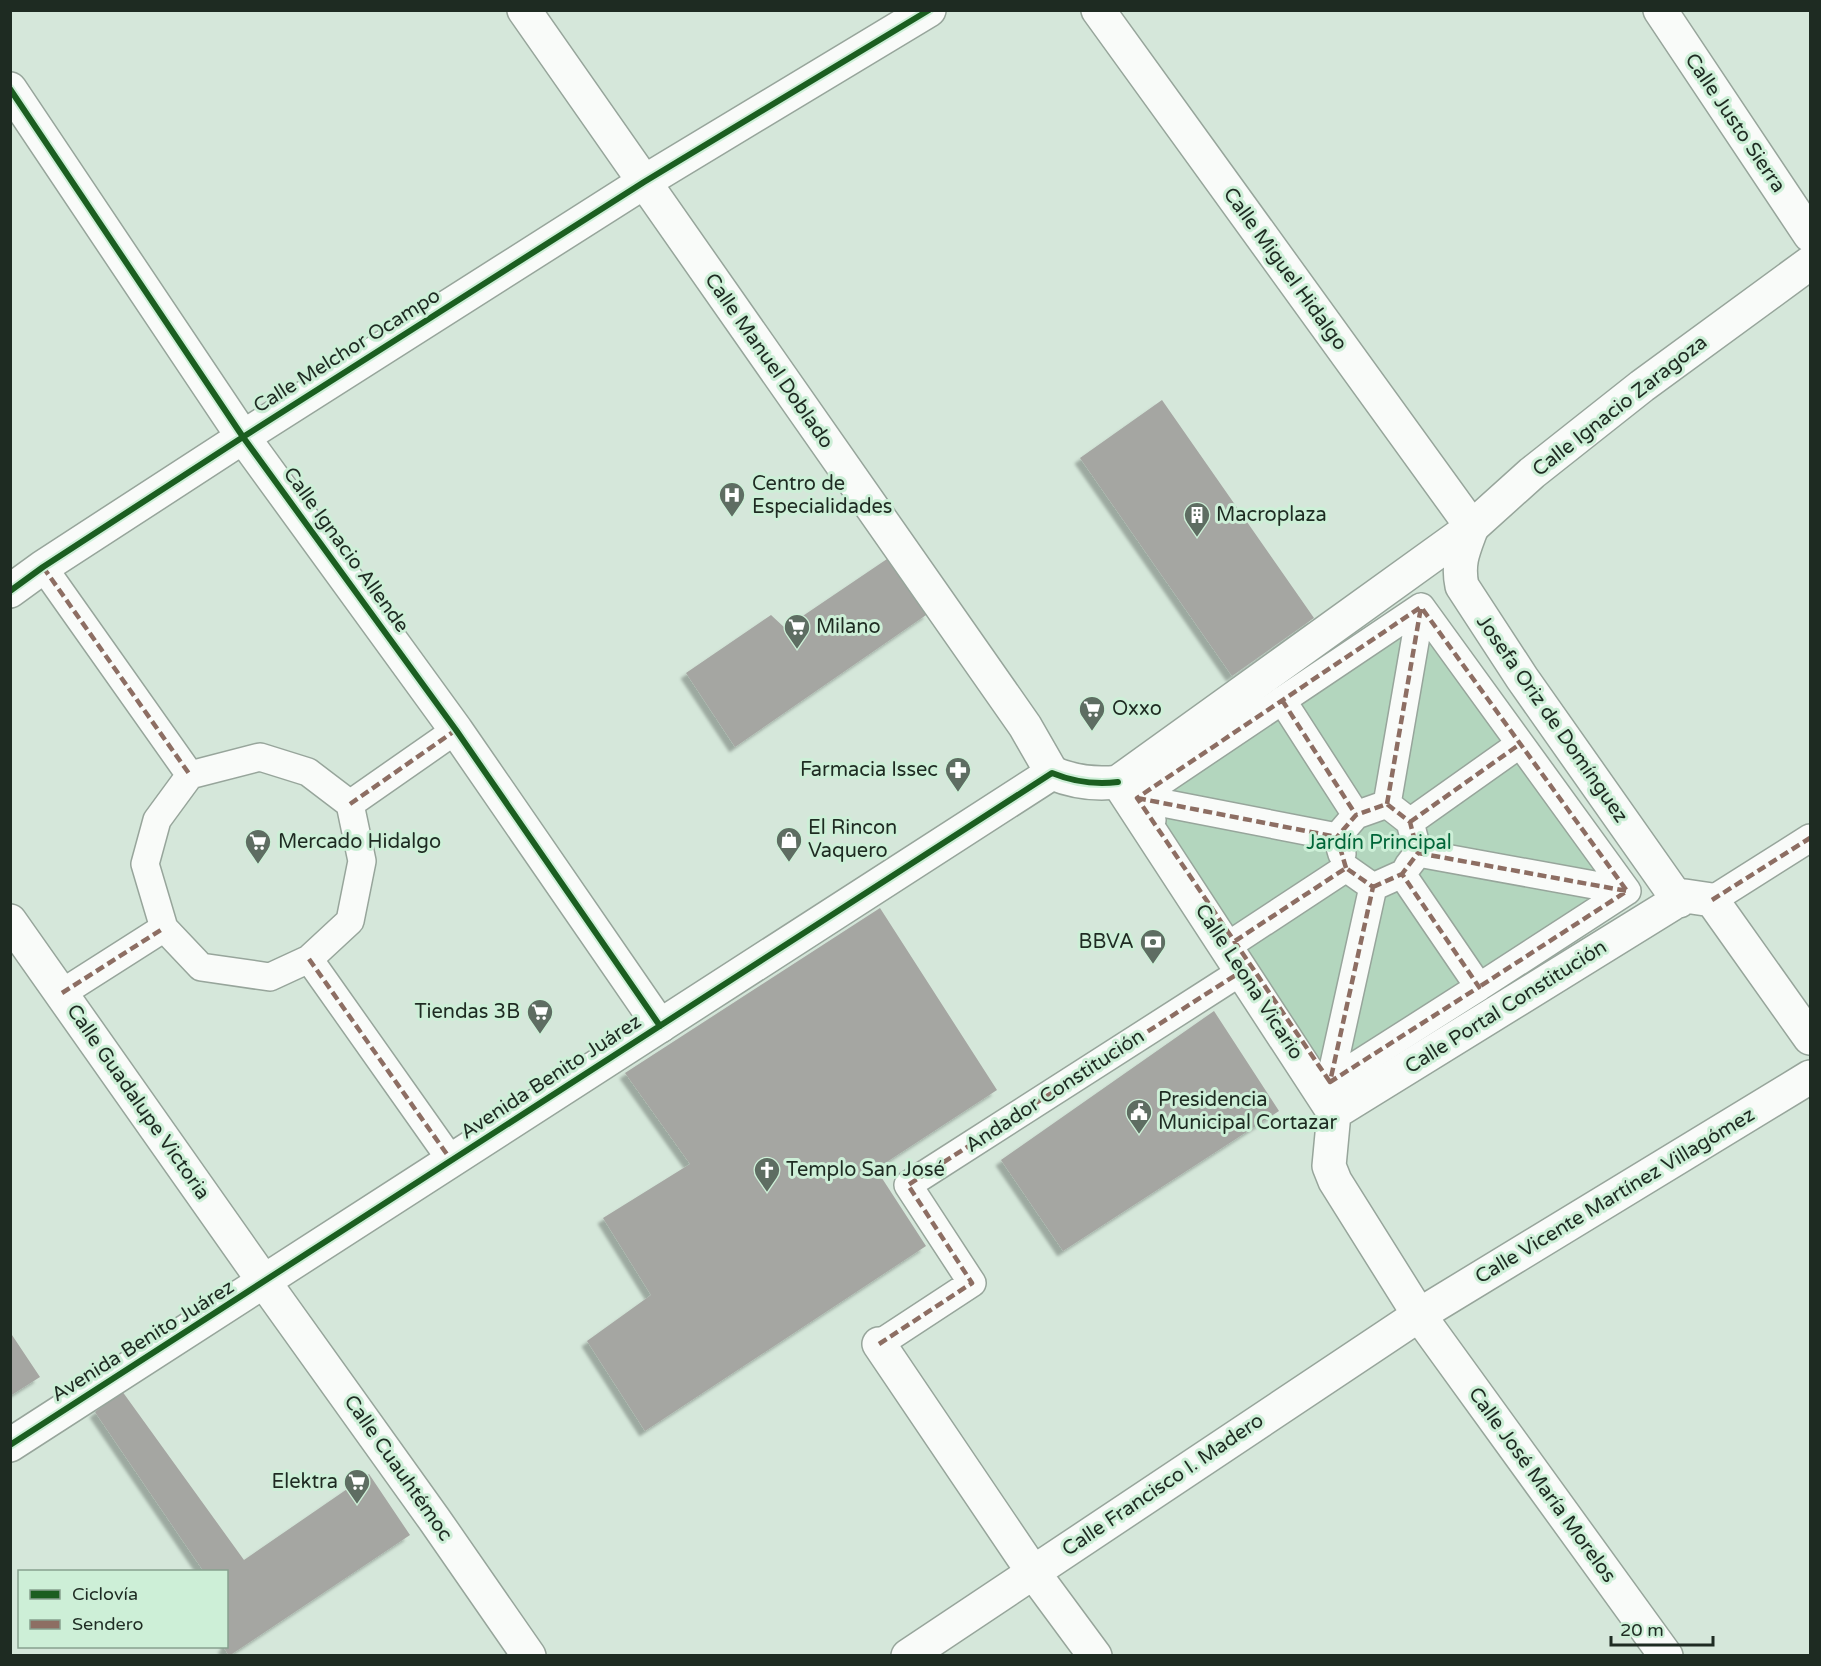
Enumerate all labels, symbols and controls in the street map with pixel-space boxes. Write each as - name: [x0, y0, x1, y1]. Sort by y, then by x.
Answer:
- street label: Calle Justo Sierra: [1680, 49, 1790, 197]
- street label: Calle Miguel Hidalgo: [1218, 183, 1352, 355]
- street label: Calle Manuel Doblado: [699, 269, 839, 453]
- street label: Calle Melchor Ocampo: [249, 284, 445, 418]
- street label: Calle Ignacio Zaragoza: [1528, 330, 1712, 482]
- street label: Calle Ignacio Allende: [278, 463, 414, 637]
- place label: Centro de Especialidades: [752, 472, 892, 519]
- hospital icon: Centro de Especialidades: [717, 480, 747, 518]
- building icon: Macroplaza: [1182, 500, 1212, 538]
- place label: Macroplaza: [1216, 503, 1327, 527]
- street label: Josefa Oriz de Domínguez: [1471, 611, 1633, 827]
- supermarket icon: Milano: [782, 612, 812, 650]
- place label: Milano: [816, 615, 881, 639]
- supermarket icon: Oxxo: [1077, 694, 1107, 732]
- place label: Oxxo: [1112, 697, 1162, 721]
- pharmacy icon: Farmacia Issec: [943, 755, 973, 793]
- place label: Farmacia Issec: [800, 758, 938, 782]
- place label: El Rincon Vaquero: [808, 816, 897, 863]
- shop icon: El Rincon Vaquero: [774, 825, 804, 863]
- supermarket icon: Mercado Hidalgo: [243, 827, 273, 865]
- place label: Mercado Hidalgo: [278, 830, 441, 854]
- park label: Jardín Principal: [1306, 831, 1452, 855]
- street label: Calle Leona Vicario: [1190, 900, 1308, 1064]
- bank icon: BBVA: [1138, 927, 1168, 965]
- place label: BBVA: [1079, 930, 1134, 954]
- street label: Calle Portal Constitución: [1401, 935, 1611, 1079]
- supermarket icon: Tiendas 3B: [525, 997, 555, 1035]
- street label: Calle Guadalupe Victoria: [61, 1000, 215, 1204]
- place label: Tiendas 3B: [414, 1000, 520, 1024]
- street label: Avenida Benito Juárez: [456, 1010, 646, 1144]
- street label: Andador Constitución: [961, 1024, 1149, 1158]
- place label: Presidencia Municipal Cortazar: [1158, 1088, 1338, 1135]
- public building icon: Presidencia Municipal Cortazar: [1124, 1097, 1154, 1135]
- street label: Calle Vicente Martínez Villagómez: [1471, 1103, 1759, 1289]
- church icon: Templo San José: [752, 1155, 782, 1193]
- place label: Templo San José: [786, 1158, 945, 1182]
- street label: Avenida Benito Juárez: [47, 1275, 239, 1407]
- street label: Calle José María Morelos: [1463, 1383, 1621, 1587]
- street label: Calle Cuauhtémoc: [339, 1390, 457, 1546]
- street label: Calle Francisco I. Madero: [1058, 1409, 1268, 1561]
- supermarket icon: Elektra: [342, 1467, 372, 1505]
- place label: Elektra: [272, 1470, 338, 1494]
- legend: [18, 1570, 228, 1648]
- text: Ciclovía: [72, 1583, 138, 1605]
- scale bar: [1611, 1609, 1713, 1647]
- text: Sendero: [72, 1613, 143, 1635]
- text: 20 m: [1620, 1619, 1664, 1641]

